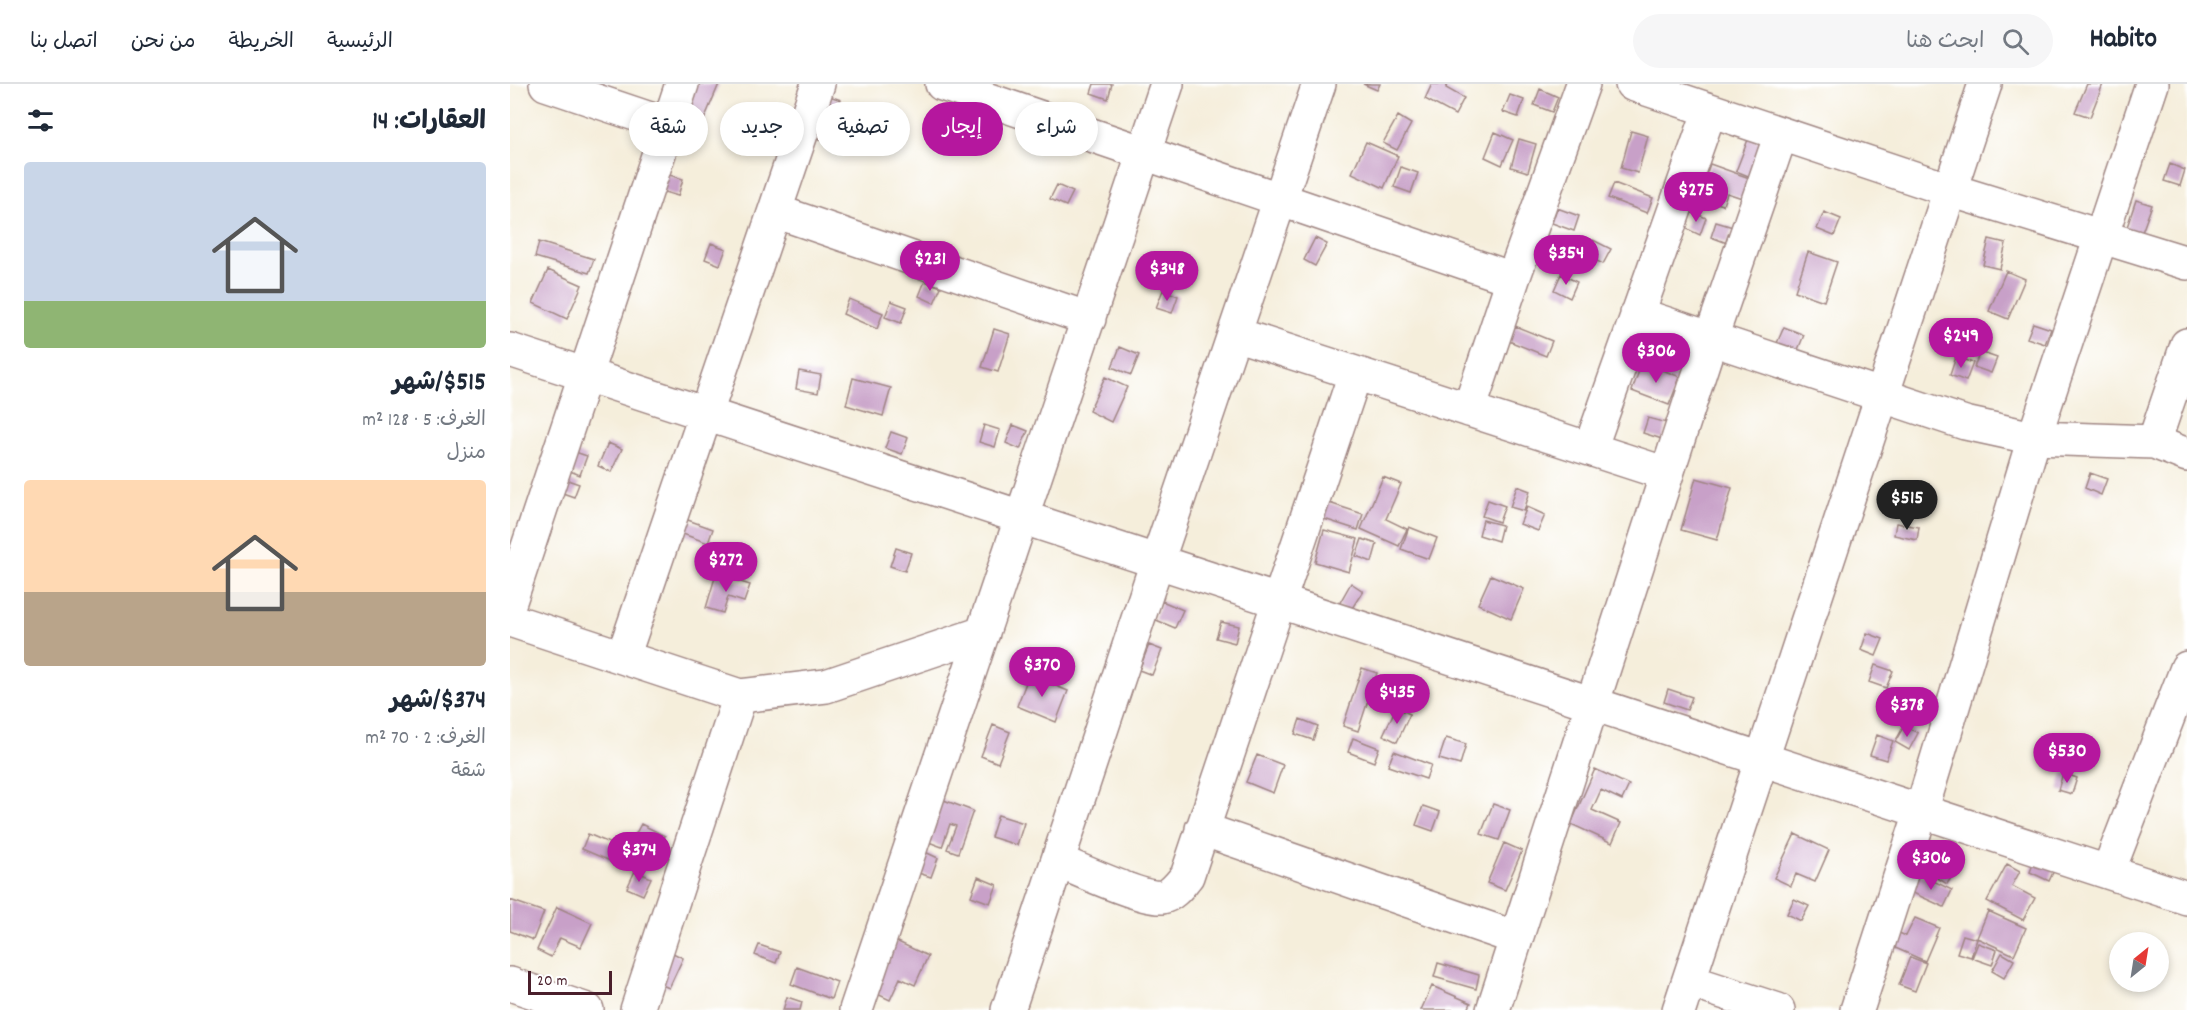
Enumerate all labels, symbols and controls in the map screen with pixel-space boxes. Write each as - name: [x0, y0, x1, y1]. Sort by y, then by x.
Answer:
- search box: [1633, 14, 2053, 68]
- text: Habito: [2089, 21, 2157, 61]
- icon: search: [1999, 25, 2032, 58]
- text: ابحث هنا: [1906, 27, 1984, 58]
- text: اتصل بنا: [30, 28, 98, 58]
- text: من نحن: [131, 28, 195, 58]
- text: الخريطة: [228, 28, 294, 58]
- text: الرئيسية: [327, 28, 393, 58]
- chip: شقة: [629, 102, 708, 156]
- chip: جديد: [720, 102, 804, 156]
- chip: تصفية: [816, 102, 910, 156]
- chip: إيجار: [922, 102, 1003, 156]
- chip: شراء: [1015, 102, 1098, 156]
- icon: filters: [24, 104, 57, 137]
- text: العقارات: 14: [372, 104, 486, 141]
- pin: $275: [1660, 172, 1732, 223]
- text: $275: [1678, 177, 1714, 205]
- icon: home: [201, 201, 309, 309]
- pin: $354: [1530, 235, 1602, 286]
- text: $354: [1548, 240, 1584, 268]
- pin: $231: [894, 241, 966, 292]
- text: $231: [914, 246, 946, 274]
- pin: $348: [1131, 251, 1203, 302]
- text: $348: [1149, 256, 1185, 284]
- pin: $249: [1925, 318, 1997, 369]
- text: $249: [1943, 323, 1979, 351]
- pin: $306: [1620, 333, 1692, 384]
- text: $306: [1636, 338, 1676, 366]
- text: $515/شهر: [392, 365, 486, 402]
- text: الغرف: 5 · 128 m²: [362, 407, 486, 435]
- text: منزل: [447, 440, 486, 468]
- pin: $515: [1871, 480, 1943, 531]
- text: $515: [1890, 485, 1924, 513]
- icon: home: [201, 519, 309, 627]
- pin: $272: [690, 542, 762, 593]
- text: $272: [708, 547, 744, 575]
- pin: $370: [1006, 647, 1078, 698]
- text: $370: [1023, 652, 1061, 680]
- pin: $435: [1361, 674, 1433, 725]
- text: $435: [1379, 679, 1415, 707]
- text: $374/شهر: [390, 683, 486, 720]
- pin: $378: [1871, 687, 1943, 738]
- text: $378: [1890, 692, 1924, 720]
- text: الغرف: 2 · 70 m²: [365, 725, 486, 753]
- pin: $530: [2031, 733, 2103, 784]
- text: $530: [2047, 738, 2087, 766]
- text: شقة: [451, 758, 486, 786]
- pin: $374: [603, 832, 675, 883]
- text: $374: [622, 837, 656, 865]
- pin: $306: [1895, 840, 1967, 891]
- text: $306: [1911, 845, 1951, 873]
- north arrow: [2109, 932, 2169, 992]
- map controls: [2109, 932, 2169, 992]
- scale bar: [528, 968, 612, 996]
- text: 20 m: [537, 970, 567, 993]

